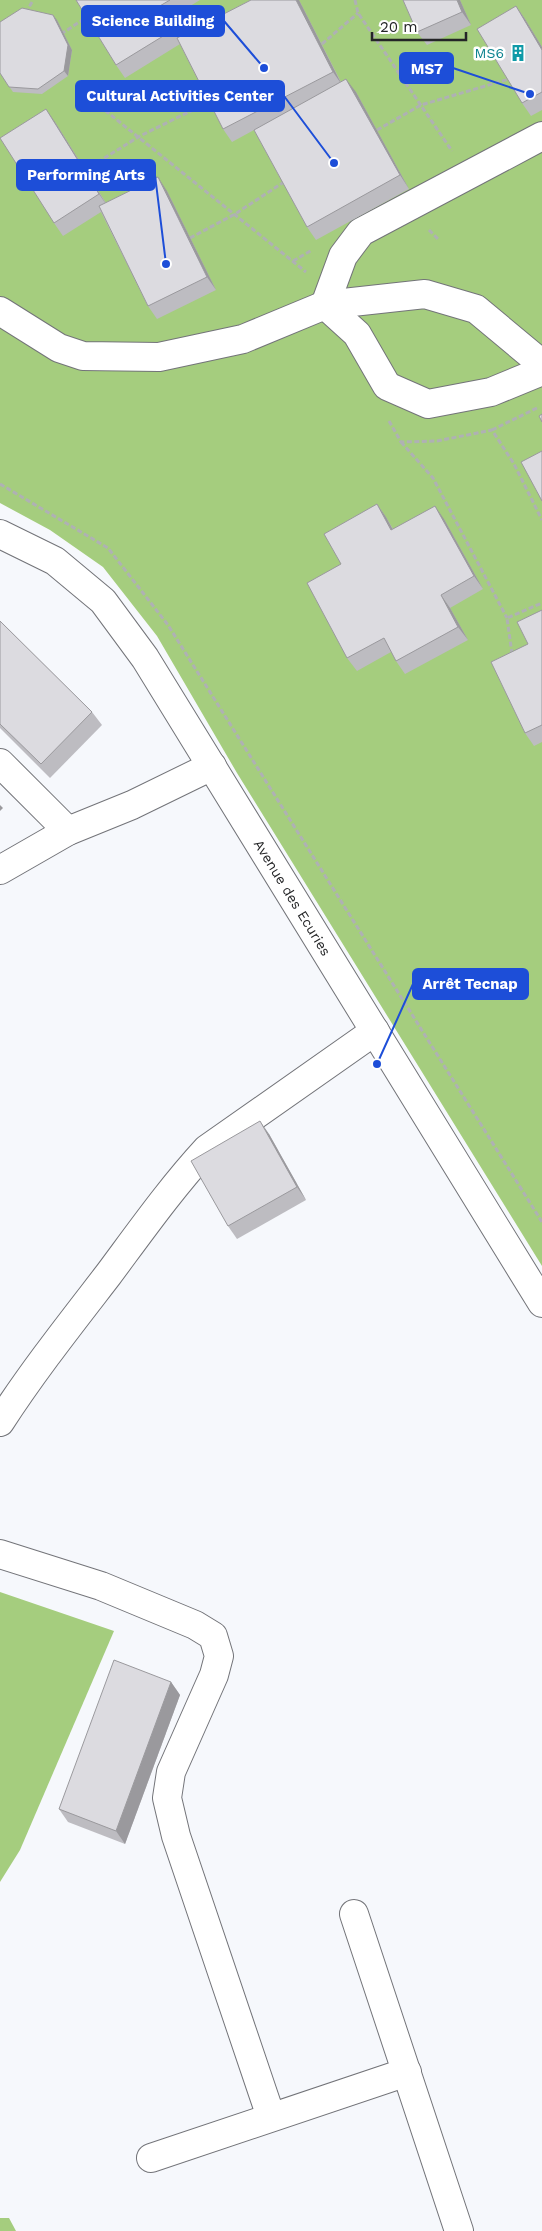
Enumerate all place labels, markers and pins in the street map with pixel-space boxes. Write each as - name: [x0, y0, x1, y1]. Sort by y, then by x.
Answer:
- callout: Science Building: [82, 6, 224, 36]
- building icon: MS6: [508, 43, 528, 63]
- place label: MS6: [475, 45, 504, 61]
- callout: MS7: [400, 53, 453, 83]
- callout: Cultural Activities Center: [76, 81, 284, 111]
- callout: Performing Arts: [17, 160, 155, 190]
- callout: Arrêt Tecnap: [413, 969, 528, 999]

